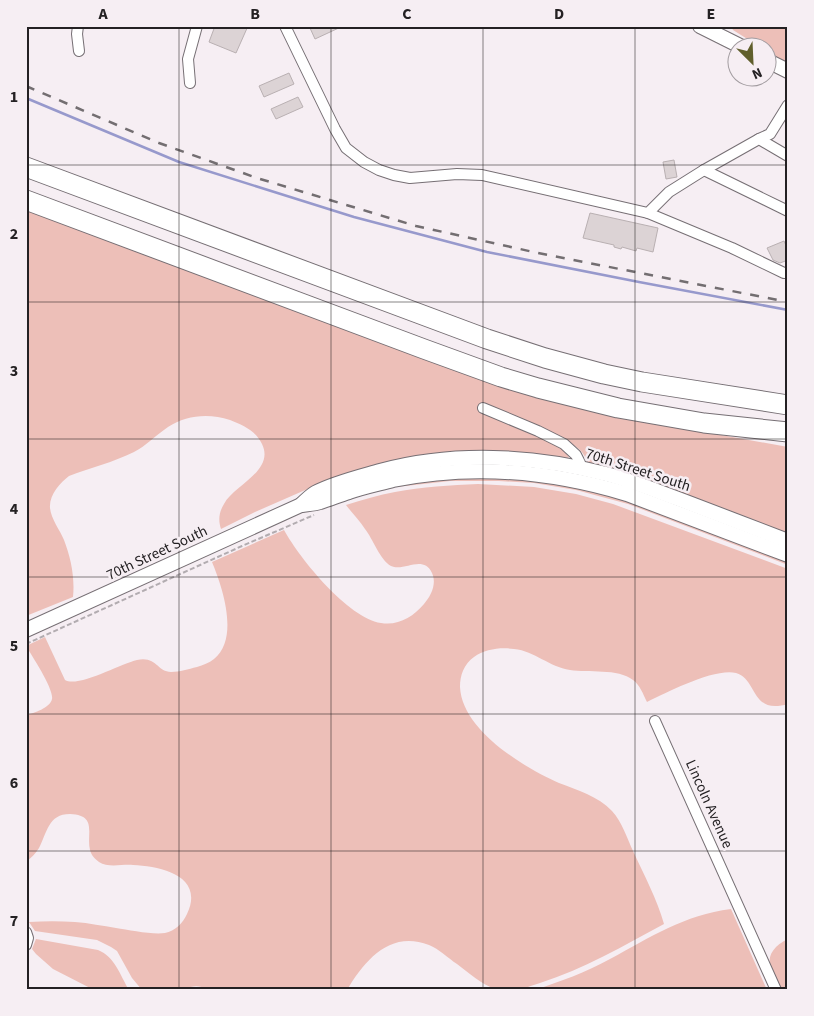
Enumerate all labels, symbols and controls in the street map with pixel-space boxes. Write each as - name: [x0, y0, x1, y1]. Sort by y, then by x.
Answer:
- text: A: [97, 3, 108, 25]
- text: B: [250, 3, 260, 25]
- text: C: [402, 3, 412, 25]
- text: D: [554, 3, 564, 25]
- text: E: [707, 3, 715, 25]
- north arrow: [726, 38, 776, 88]
- text: N: [749, 62, 765, 84]
- text: 1: [10, 86, 18, 108]
- text: 2: [10, 223, 18, 245]
- text: 3: [10, 360, 18, 382]
- street label: 70th Street South: [583, 443, 693, 497]
- text: 4: [10, 498, 19, 520]
- street label: 70th Street South: [103, 520, 211, 586]
- text: 5: [10, 635, 18, 657]
- street label: Lincoln Avenue: [680, 756, 738, 852]
- text: 6: [10, 772, 18, 794]
- text: 7: [10, 910, 18, 932]

